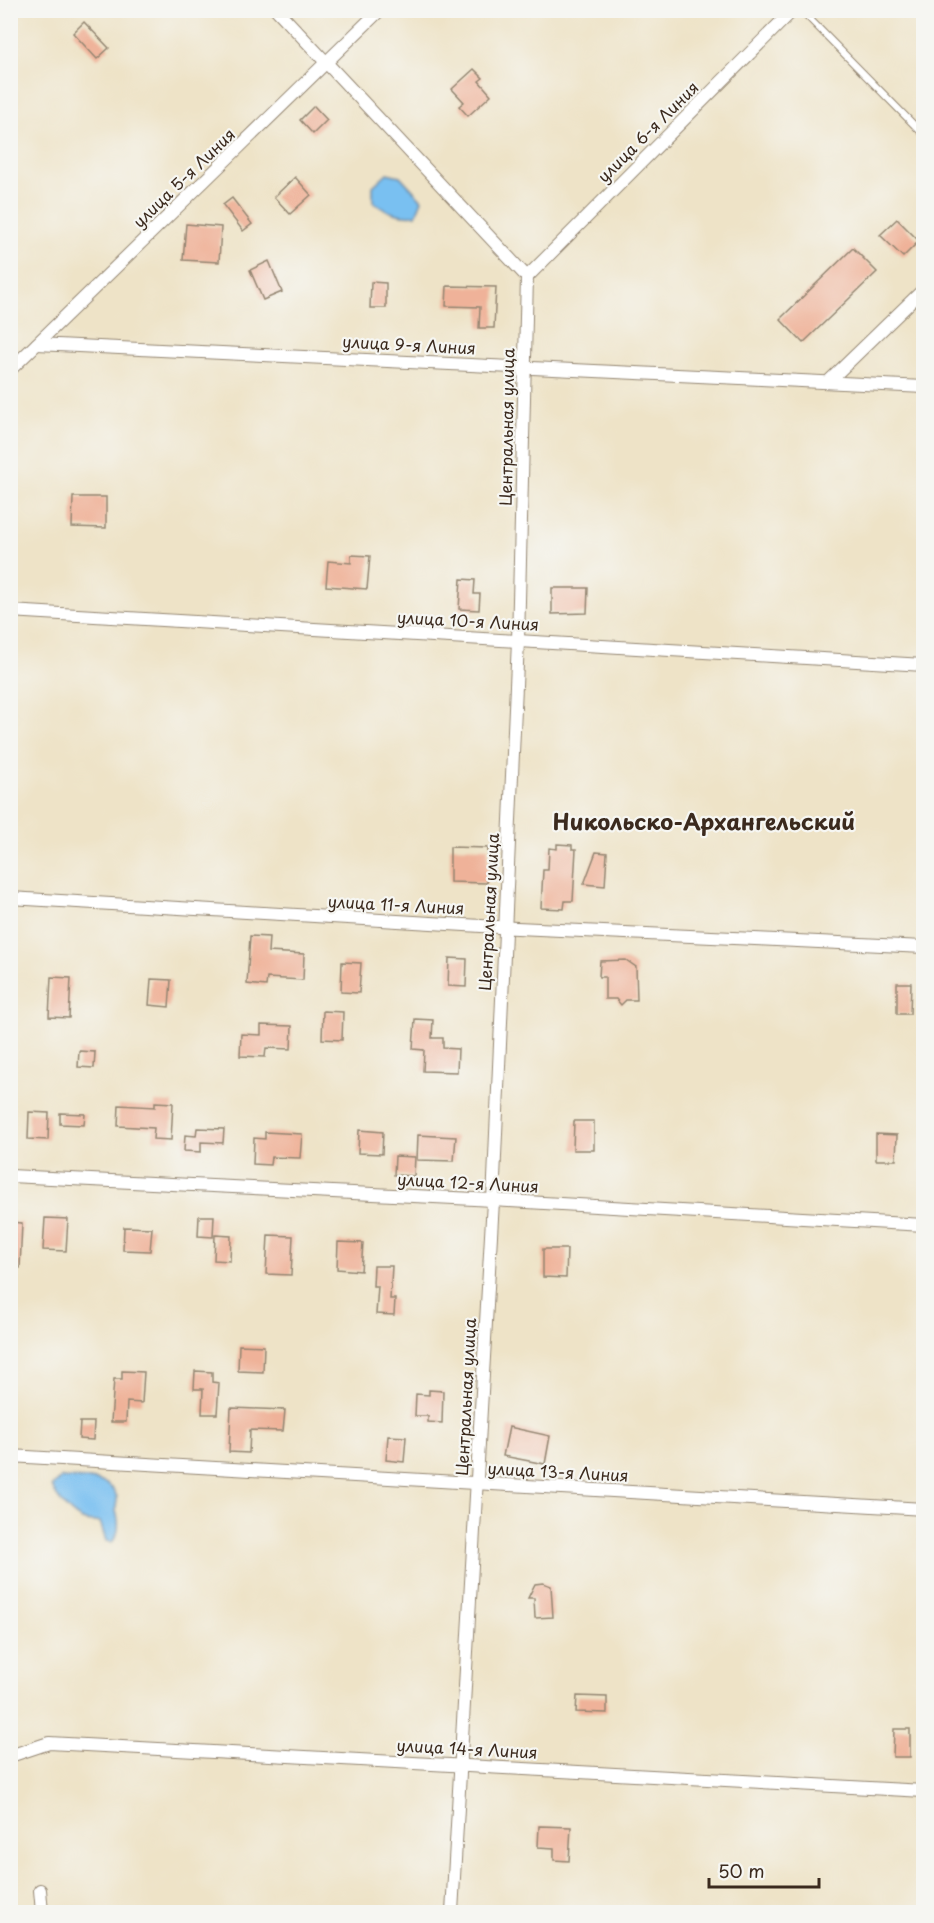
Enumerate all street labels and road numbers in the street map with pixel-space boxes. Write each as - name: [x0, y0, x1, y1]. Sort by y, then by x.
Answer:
- street label: улица 6-я Линия: [591, 75, 703, 187]
- street label: улица 5-я Линия: [127, 122, 240, 232]
- street label: улица 9-я Линия: [342, 329, 476, 359]
- street label: Центральная улица: [493, 348, 519, 506]
- street label: улица 10-я Линия: [396, 604, 540, 636]
- street label: Центральная улица: [472, 833, 504, 991]
- street label: улица 11-я Линия: [327, 888, 465, 920]
- street label: улица 12-я Линия: [397, 1166, 539, 1198]
- street label: Центральная улица: [449, 1318, 481, 1476]
- street label: улица 13-я Линия: [487, 1455, 629, 1487]
- street label: улица 14-я Линия: [396, 1732, 538, 1764]

